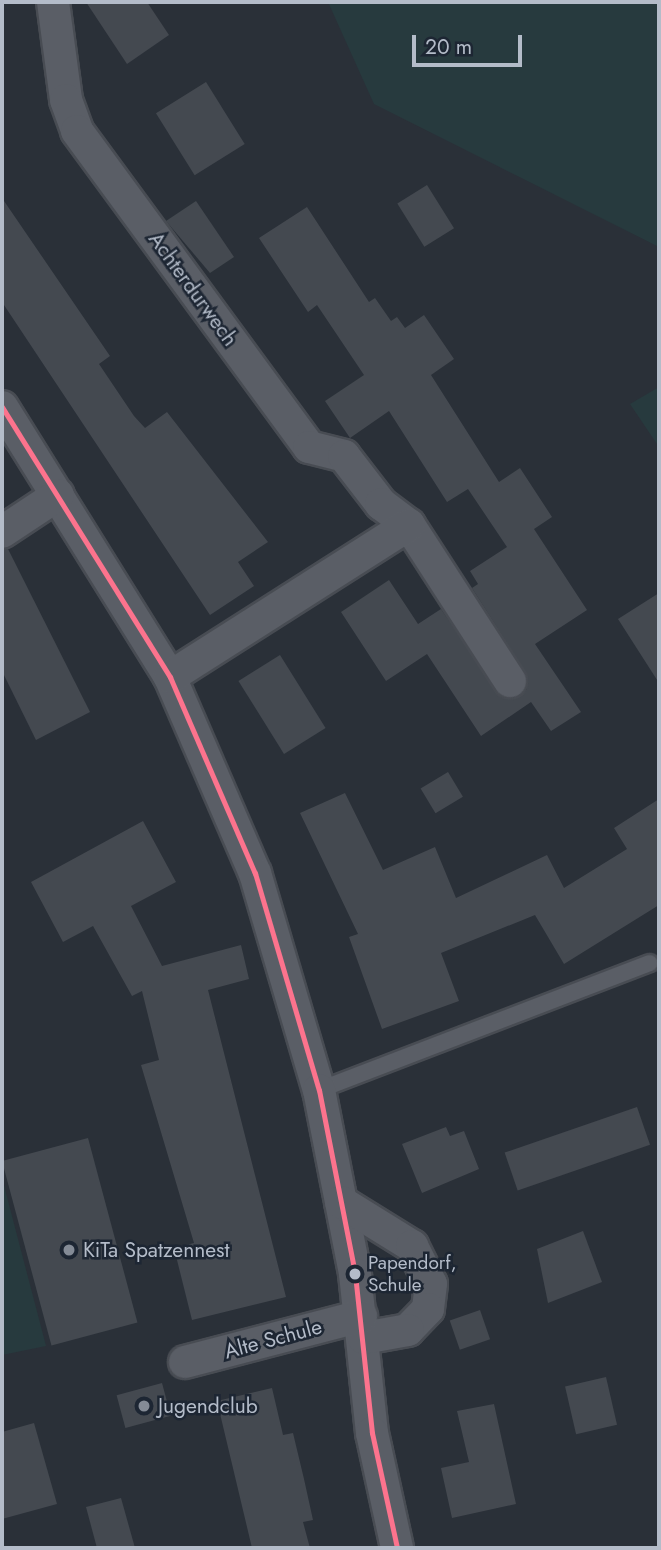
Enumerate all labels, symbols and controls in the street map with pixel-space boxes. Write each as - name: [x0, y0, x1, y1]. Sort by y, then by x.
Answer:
- scale bar: [416, 21, 526, 65]
- text: 20 m: [425, 32, 472, 62]
- street label: Achterdurwech: [143, 227, 243, 351]
- place label: KiTa Spatzennest: [83, 1237, 230, 1263]
- marker: KiTa Spatzennest: [61, 1242, 77, 1258]
- place label: Papendorf, Schule: [368, 1252, 457, 1296]
- marker: Papendorf, Schule: [348, 1267, 362, 1281]
- street label: Alte Schule: [221, 1314, 325, 1364]
- place label: Jugendclub: [158, 1393, 258, 1419]
- marker: Jugendclub: [136, 1398, 152, 1414]

